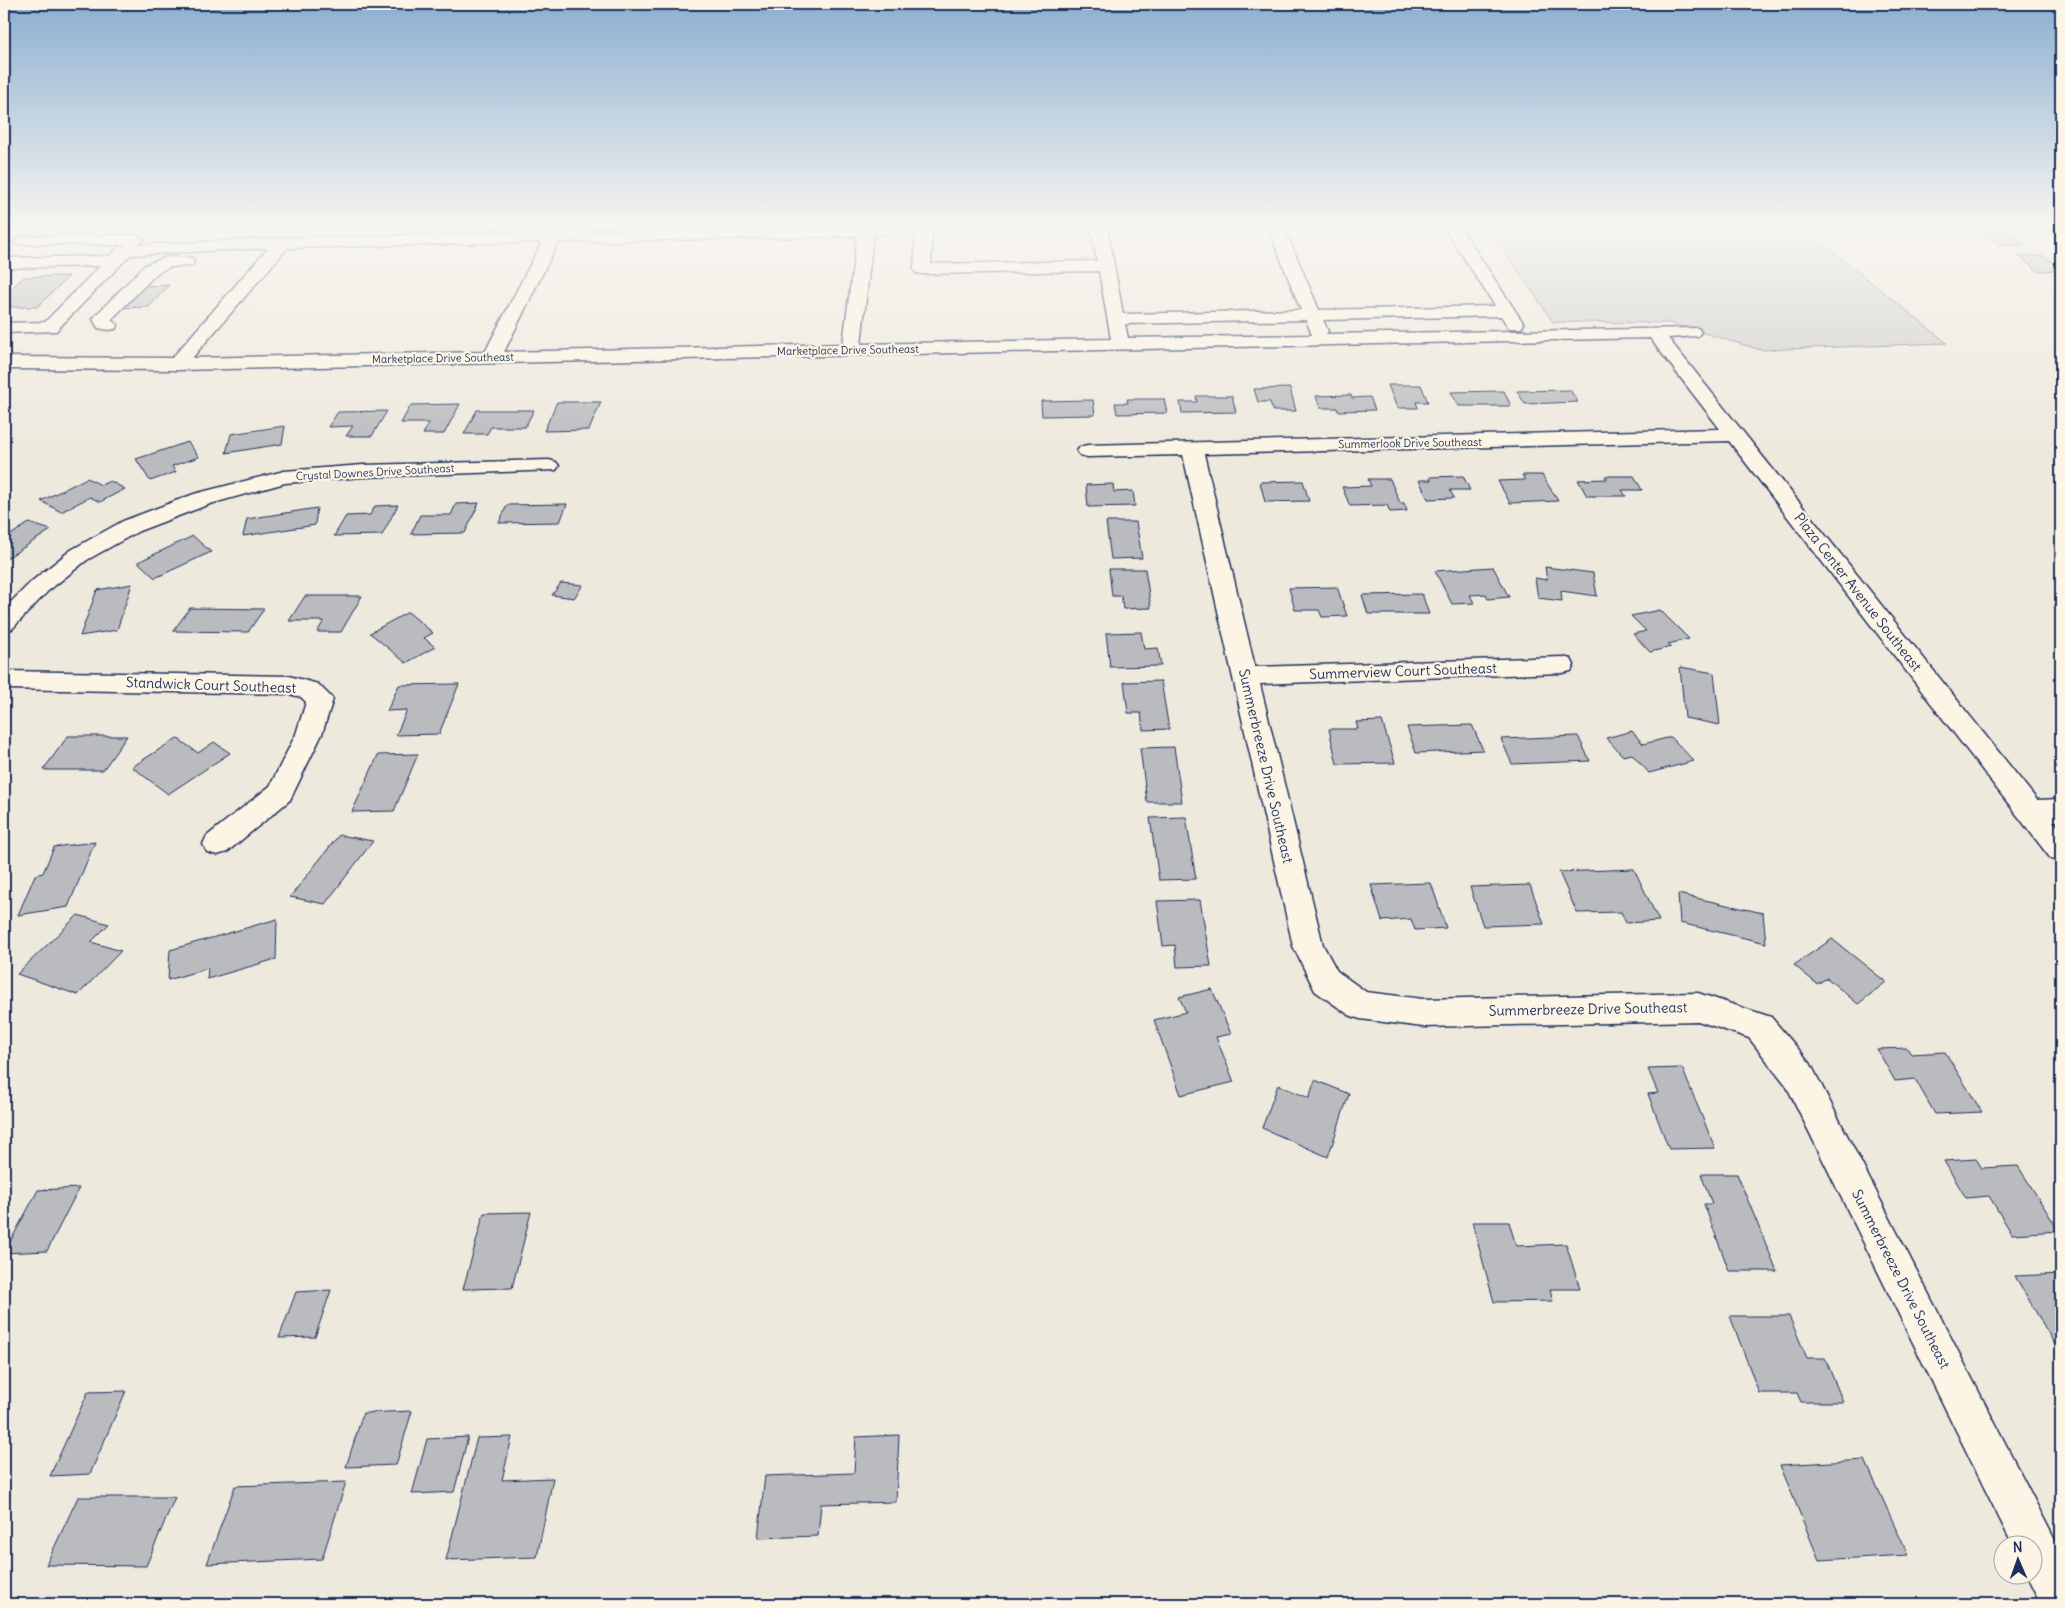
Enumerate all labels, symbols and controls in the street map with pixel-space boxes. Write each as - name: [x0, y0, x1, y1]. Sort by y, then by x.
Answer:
- street label: Marketplace Drive Southeast: [777, 342, 919, 358]
- street label: Marketplace Drive Southeast: [372, 350, 514, 366]
- street label: Summerlook Drive Southeast: [1338, 435, 1482, 451]
- street label: Crystal Downes Drive Southeast: [295, 461, 455, 483]
- street label: Plaza Center Avenue Southeast: [1790, 509, 1926, 675]
- street label: Summerview Court Southeast: [1309, 659, 1497, 683]
- street label: Summerbreeze Drive Southeast: [1235, 667, 1297, 865]
- street label: Standwick Court Southeast: [126, 673, 297, 697]
- street label: Summerbreeze Drive Southeast: [1488, 998, 1688, 1020]
- street label: Summerbreeze Drive Southeast: [1848, 1186, 1954, 1372]
- north arrow: [1992, 1536, 2042, 1586]
- text: N: [2012, 1538, 2023, 1556]

